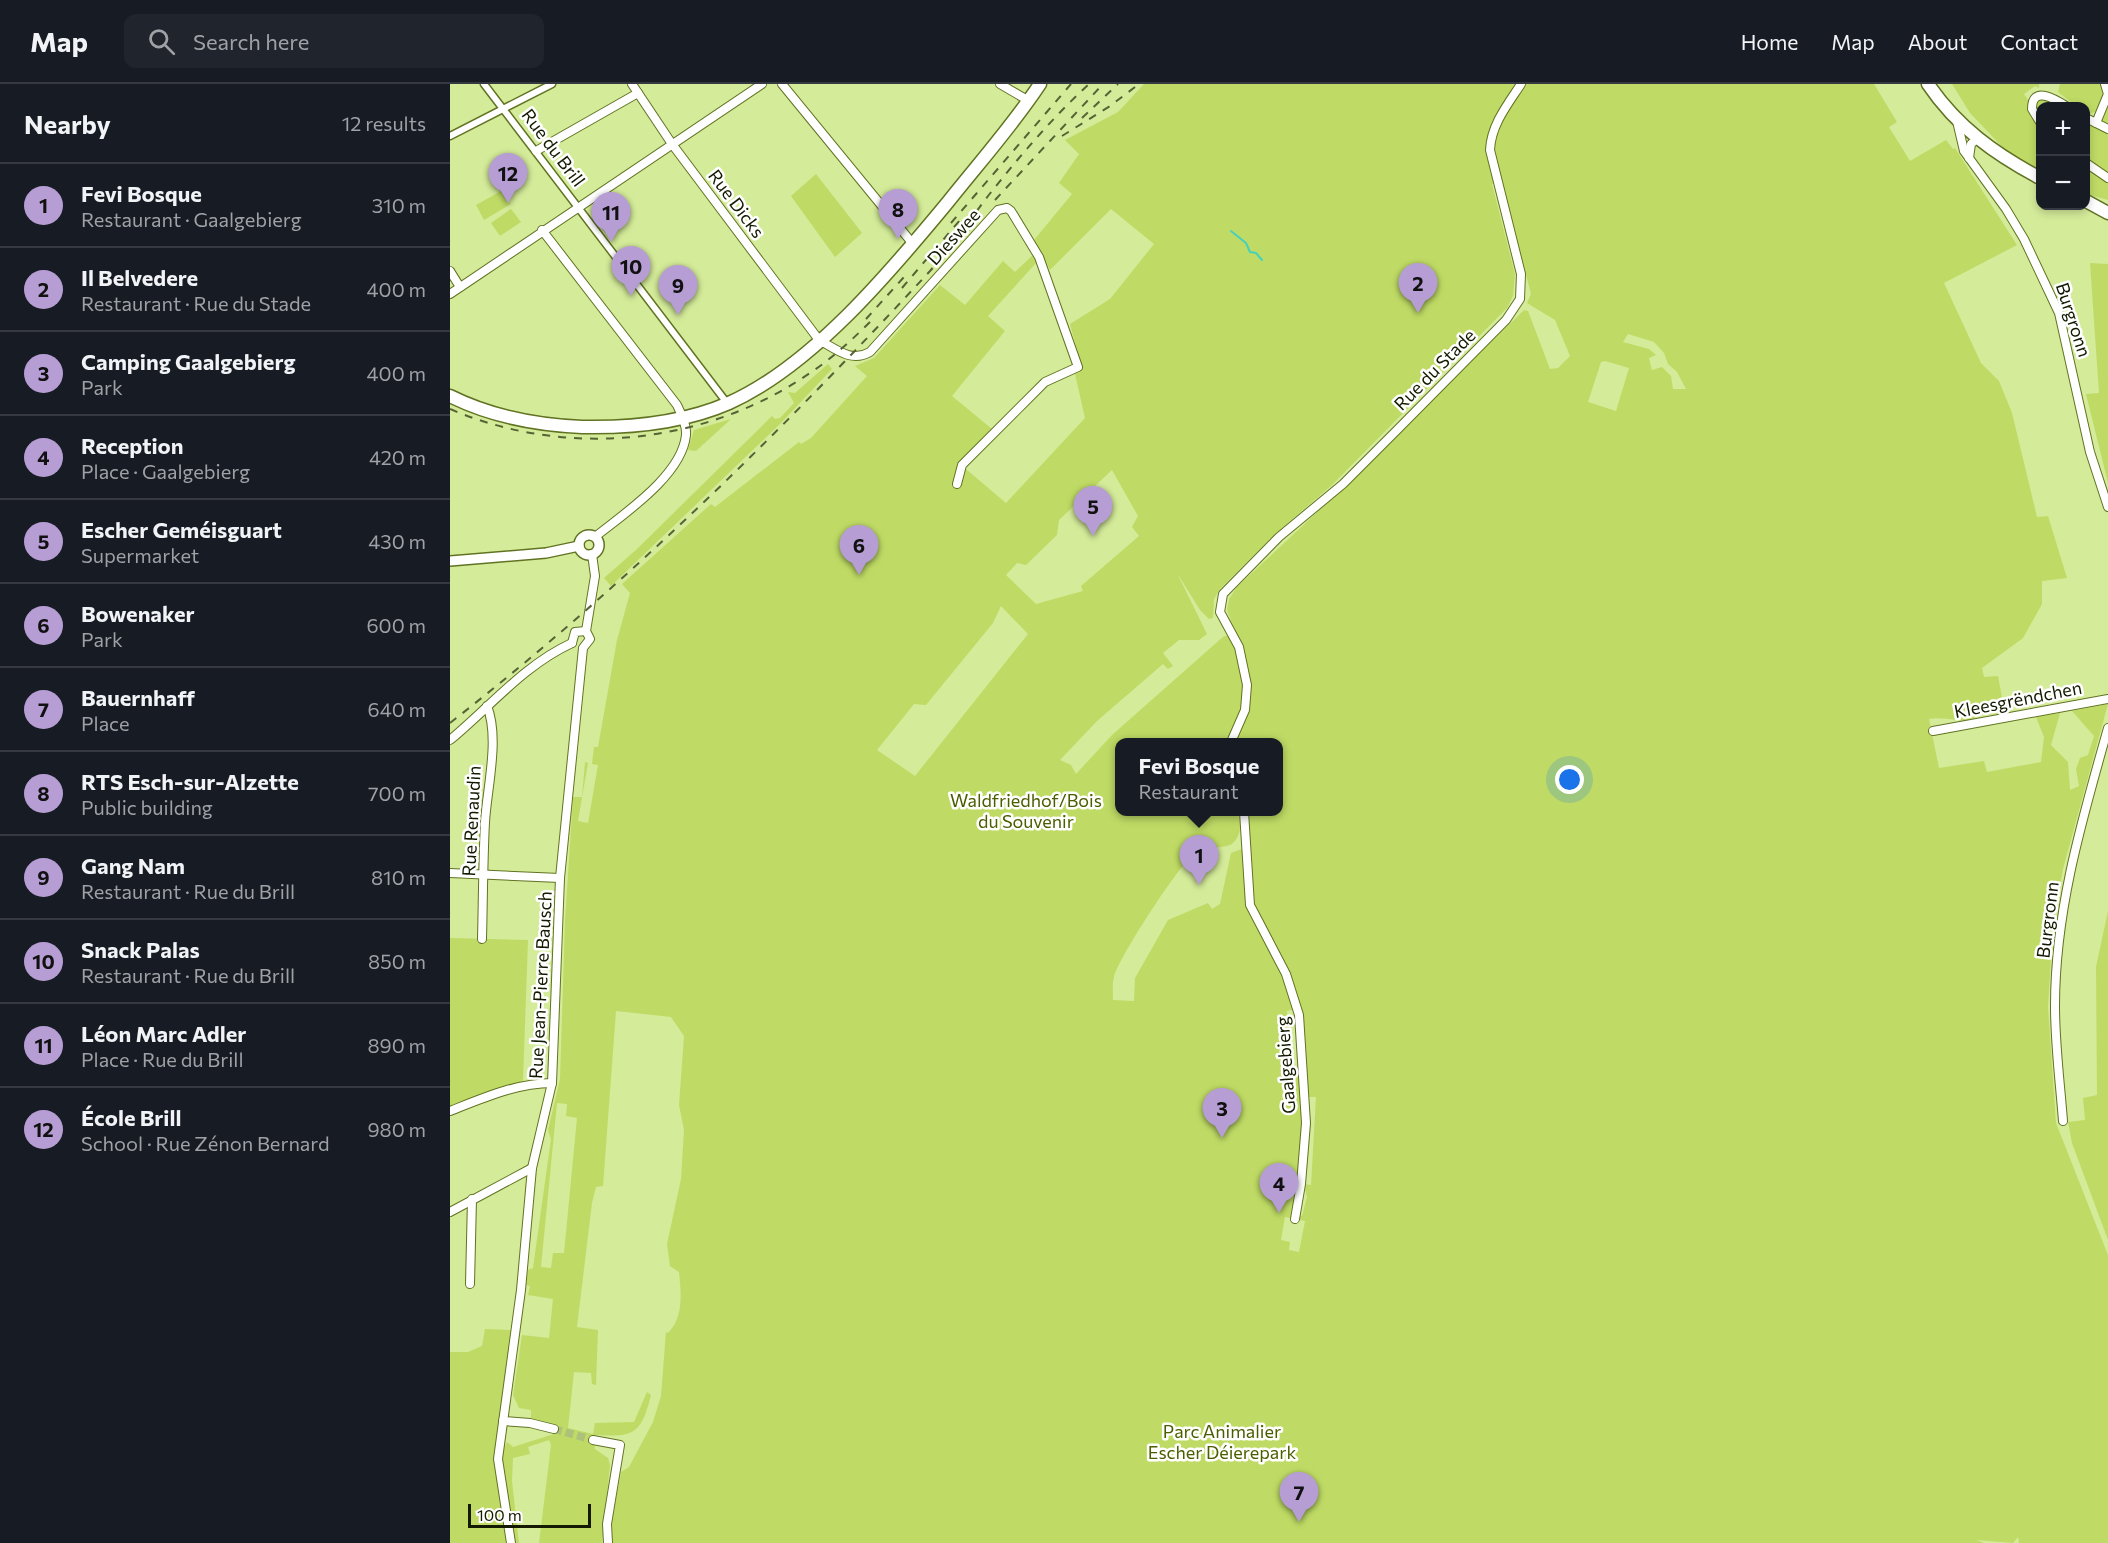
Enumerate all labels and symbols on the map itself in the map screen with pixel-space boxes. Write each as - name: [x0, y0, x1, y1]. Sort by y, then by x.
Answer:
- street label: Rue du Brill: [517, 104, 590, 191]
- pin: 12: [488, 154, 528, 203]
- street label: Rue Dicks: [704, 165, 770, 242]
- pin: 8: [878, 190, 918, 239]
- pin: 11: [592, 192, 630, 242]
- street label: Dieswee: [922, 204, 984, 269]
- pin: 10: [612, 246, 651, 296]
- pin: 2: [1398, 264, 1438, 313]
- pin: 9: [658, 266, 698, 315]
- street label: Burgronn: [2052, 280, 2096, 360]
- street label: Rue du Stade: [1389, 324, 1480, 415]
- pin: 5: [1074, 486, 1112, 536]
- pin: 6: [840, 526, 878, 575]
- street label: Kleesgrëndchen: [1952, 676, 2084, 722]
- street label: Rue Renaudin: [457, 765, 485, 877]
- your location: [1555, 765, 1584, 794]
- park label: Waldfriedhof/Bois du Souvenir: [950, 789, 1102, 832]
- pin: 1: [1180, 836, 1218, 885]
- street label: Burgronn: [2031, 880, 2063, 959]
- street label: Rue Jean-Pierre Bausch: [524, 891, 556, 1079]
- street label: Gaalgebierg: [1271, 1015, 1299, 1114]
- pin: 3: [1202, 1088, 1242, 1138]
- pin: 4: [1260, 1164, 1298, 1213]
- park label: Parc Animalier Escher Déierepark: [1148, 1420, 1296, 1463]
- pin: 7: [1280, 1472, 1318, 1522]
- scale bar: [468, 1501, 591, 1528]

